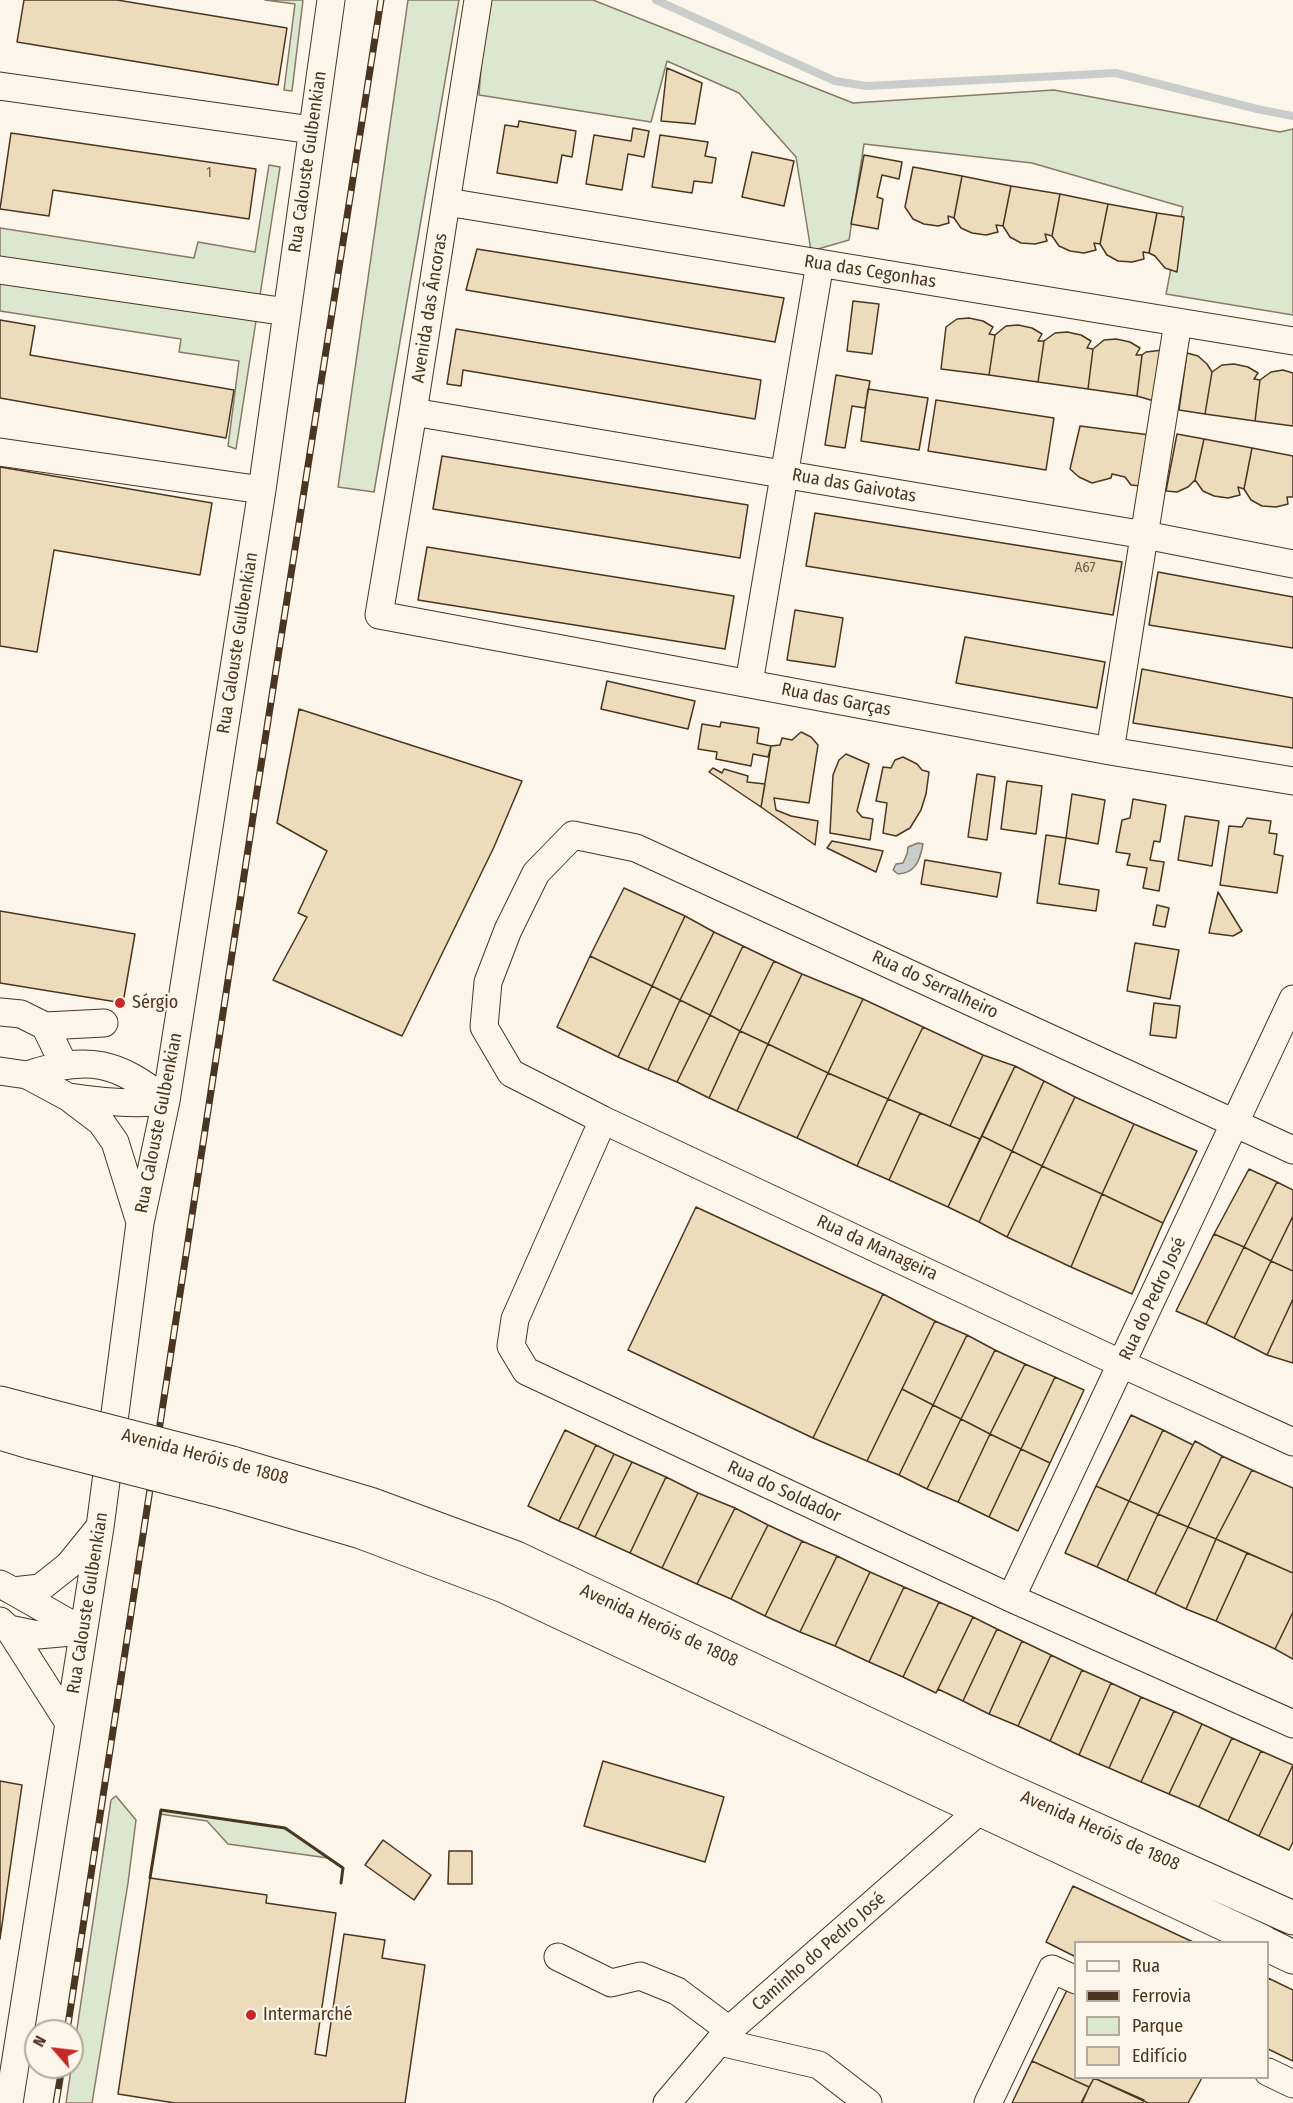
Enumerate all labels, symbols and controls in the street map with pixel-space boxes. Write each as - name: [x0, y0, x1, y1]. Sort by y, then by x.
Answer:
- street label: Rua Calouste Gulbenkian: [285, 70, 331, 254]
- house number: 1: [206, 164, 212, 182]
- street label: Avenida das Âncoras: [408, 232, 452, 384]
- street label: Rua das Cegonhas: [803, 251, 937, 293]
- street label: Rua das Gaivotas: [790, 464, 918, 508]
- street label: Rua Calouste Gulbenkian: [213, 551, 263, 735]
- house number: A67: [1074, 559, 1096, 577]
- street label: Rua das Garças: [779, 679, 893, 721]
- street label: Rua do Serralheiro: [868, 946, 1002, 1024]
- place label: Sérgio: [132, 992, 178, 1014]
- marker: Sérgio: [113, 996, 127, 1010]
- street label: Rua Calouste Gulbenkian: [131, 1031, 187, 1215]
- street label: Rua da Manageira: [813, 1211, 941, 1285]
- street label: Rua do Pedro José: [1115, 1234, 1191, 1364]
- street label: Avenida Heróis de 1808: [119, 1424, 291, 1490]
- street label: Rua do Soldador: [724, 1456, 844, 1528]
- street label: Rua Calouste Gulbenkian: [63, 1511, 113, 1695]
- street label: Avenida Heróis de 1808: [577, 1580, 741, 1672]
- street label: Avenida Heróis de 1808: [1017, 1786, 1183, 1876]
- street label: Caminho do Pedro José: [748, 1888, 890, 2016]
- legend: [1074, 1941, 1269, 2079]
- text: Rua: [1132, 1955, 1160, 1977]
- text: Ferrovia: [1132, 1985, 1191, 2007]
- place label: Intermarché: [263, 2004, 353, 2026]
- marker: Intermarché: [244, 2008, 258, 2022]
- text: Parque: [1132, 2015, 1183, 2037]
- north arrow: [24, 2019, 84, 2079]
- text: N: [29, 2033, 50, 2050]
- text: Edifício: [1132, 2045, 1187, 2067]

